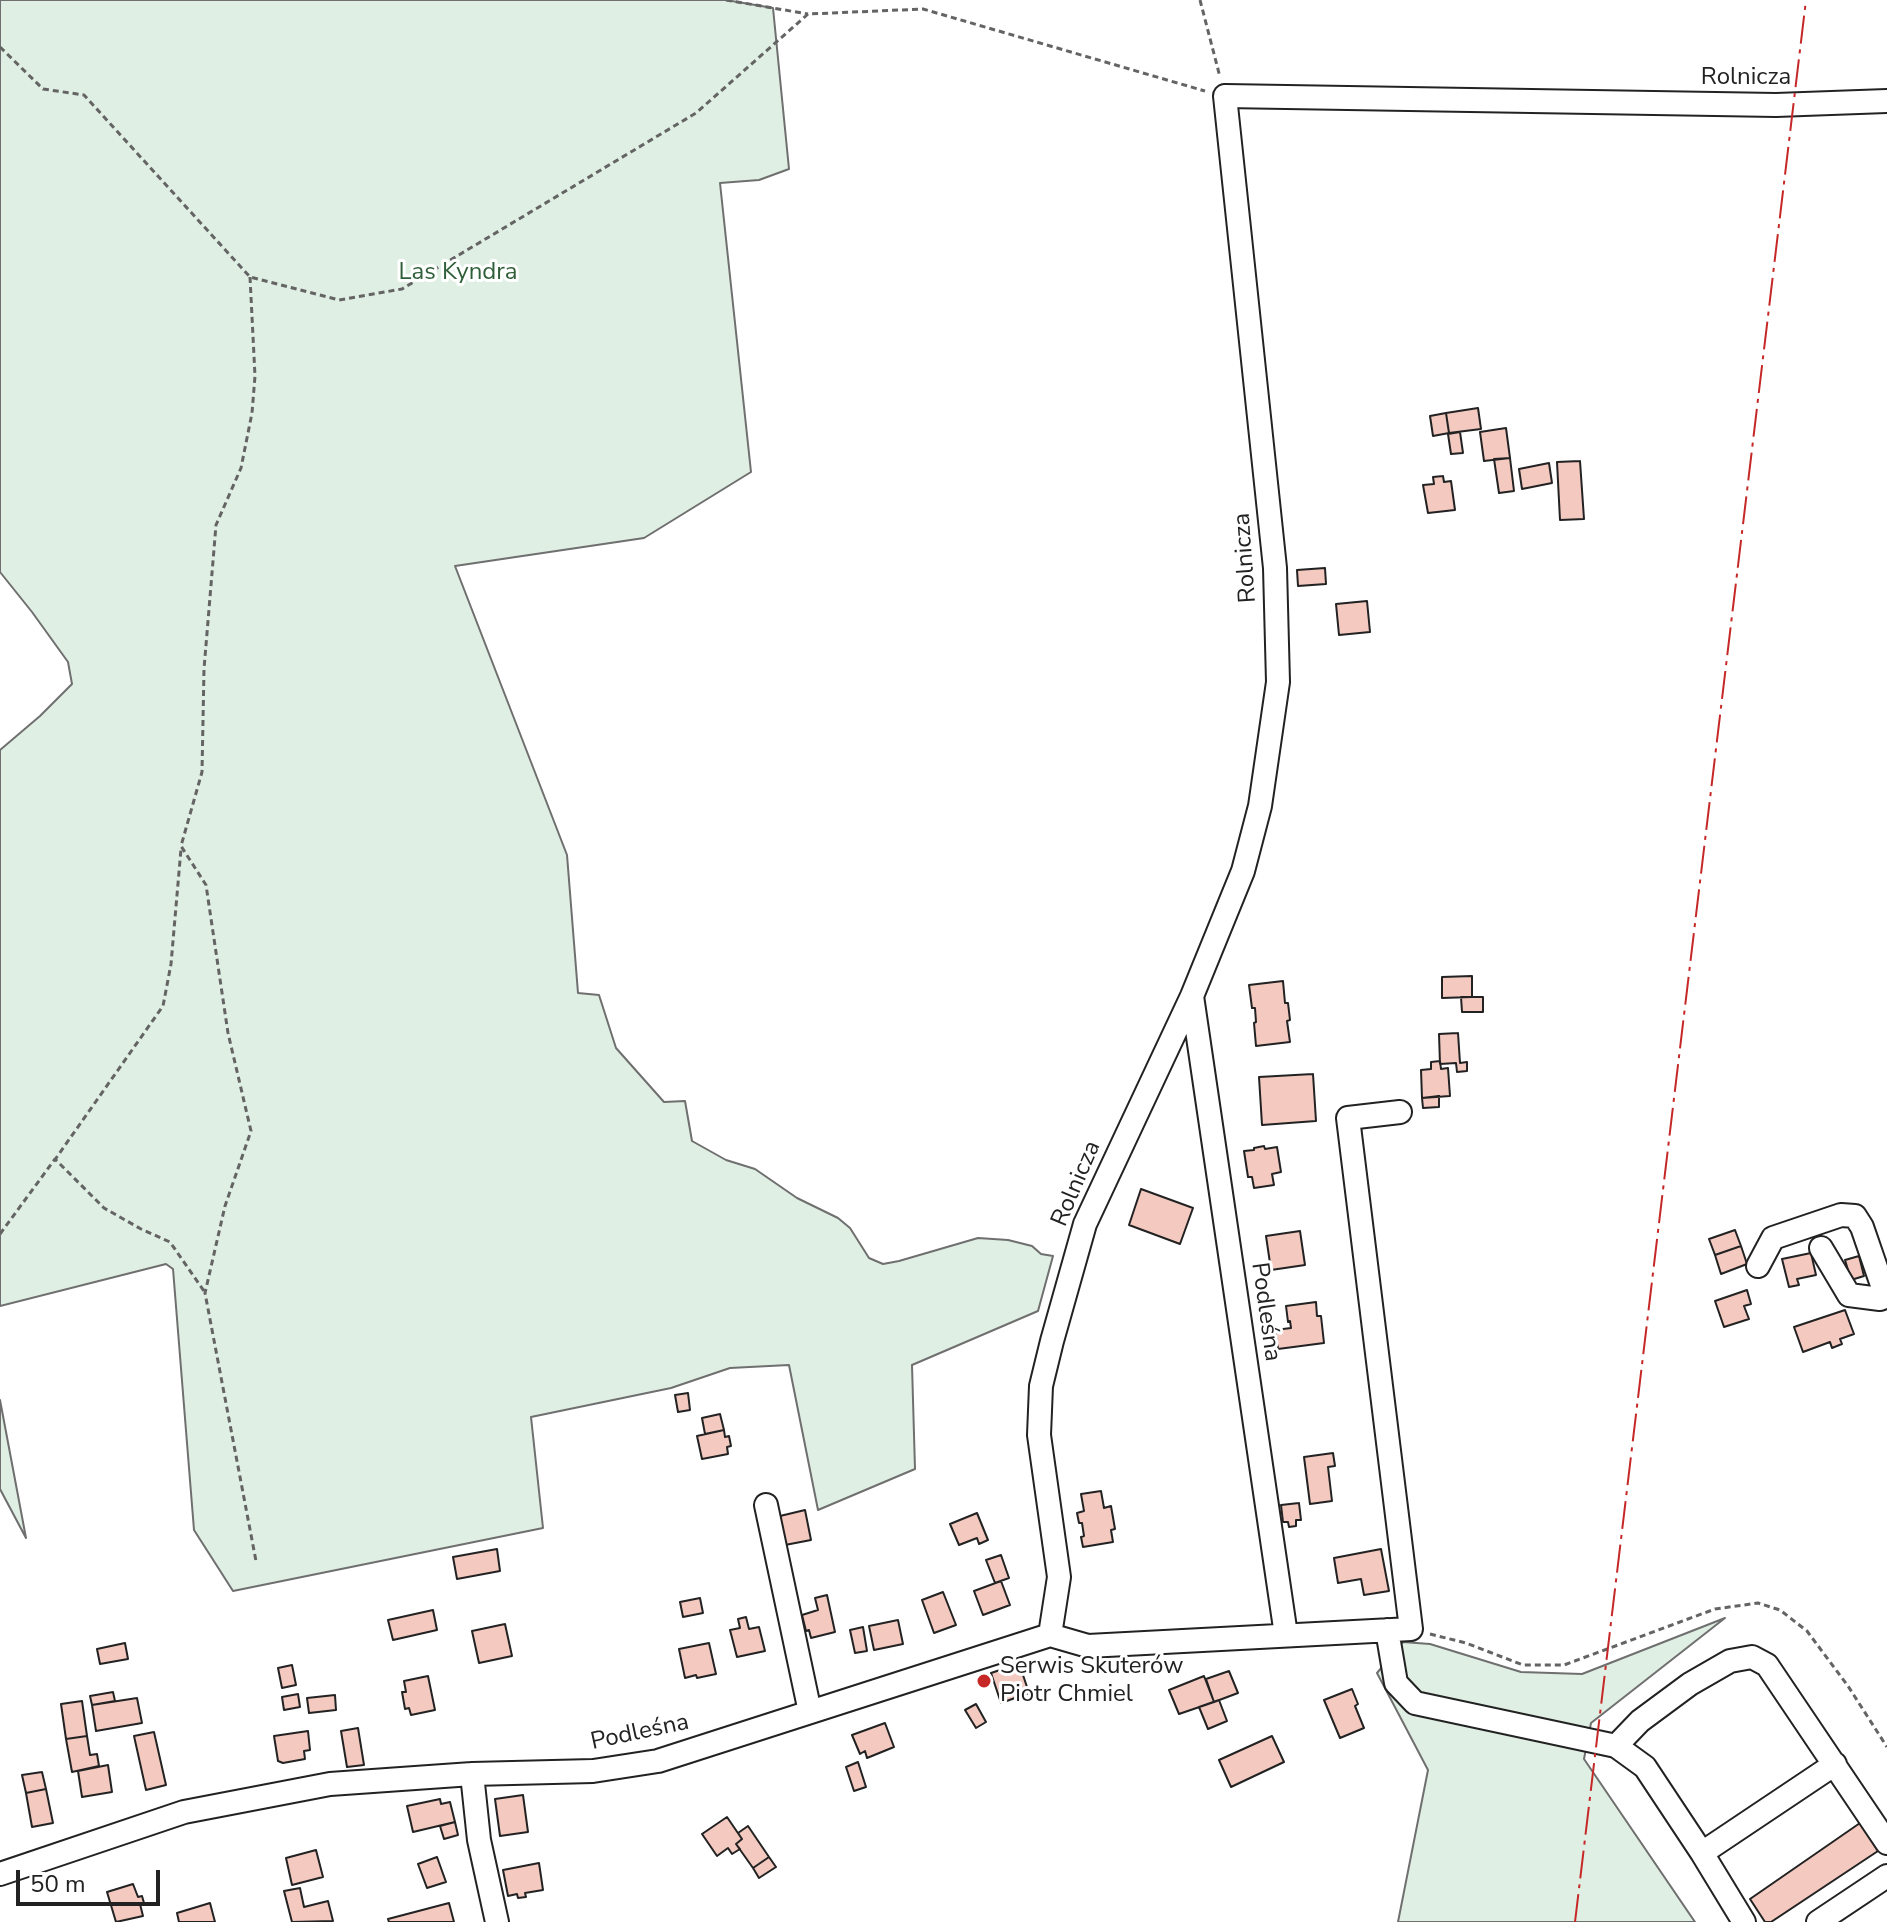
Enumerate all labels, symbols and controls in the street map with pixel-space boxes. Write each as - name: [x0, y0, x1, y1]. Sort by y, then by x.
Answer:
- street label: Rolnicza: [1701, 64, 1791, 92]
- park label: Las Kyndra: [399, 259, 517, 287]
- street label: Rolnicza: [1228, 512, 1264, 604]
- street label: Rolnicza: [1046, 1137, 1108, 1231]
- street label: Podleśna: [1244, 1261, 1286, 1363]
- place label: Serwis Skuterów Piotr Chmiel: [1000, 1653, 1183, 1709]
- marker: Serwis Skuterów Piotr Chmiel: [975, 1672, 993, 1690]
- street label: Podleśna: [588, 1709, 692, 1757]
- scale bar: [20, 1854, 164, 1904]
- text: 50 m: [30, 1868, 86, 1900]

